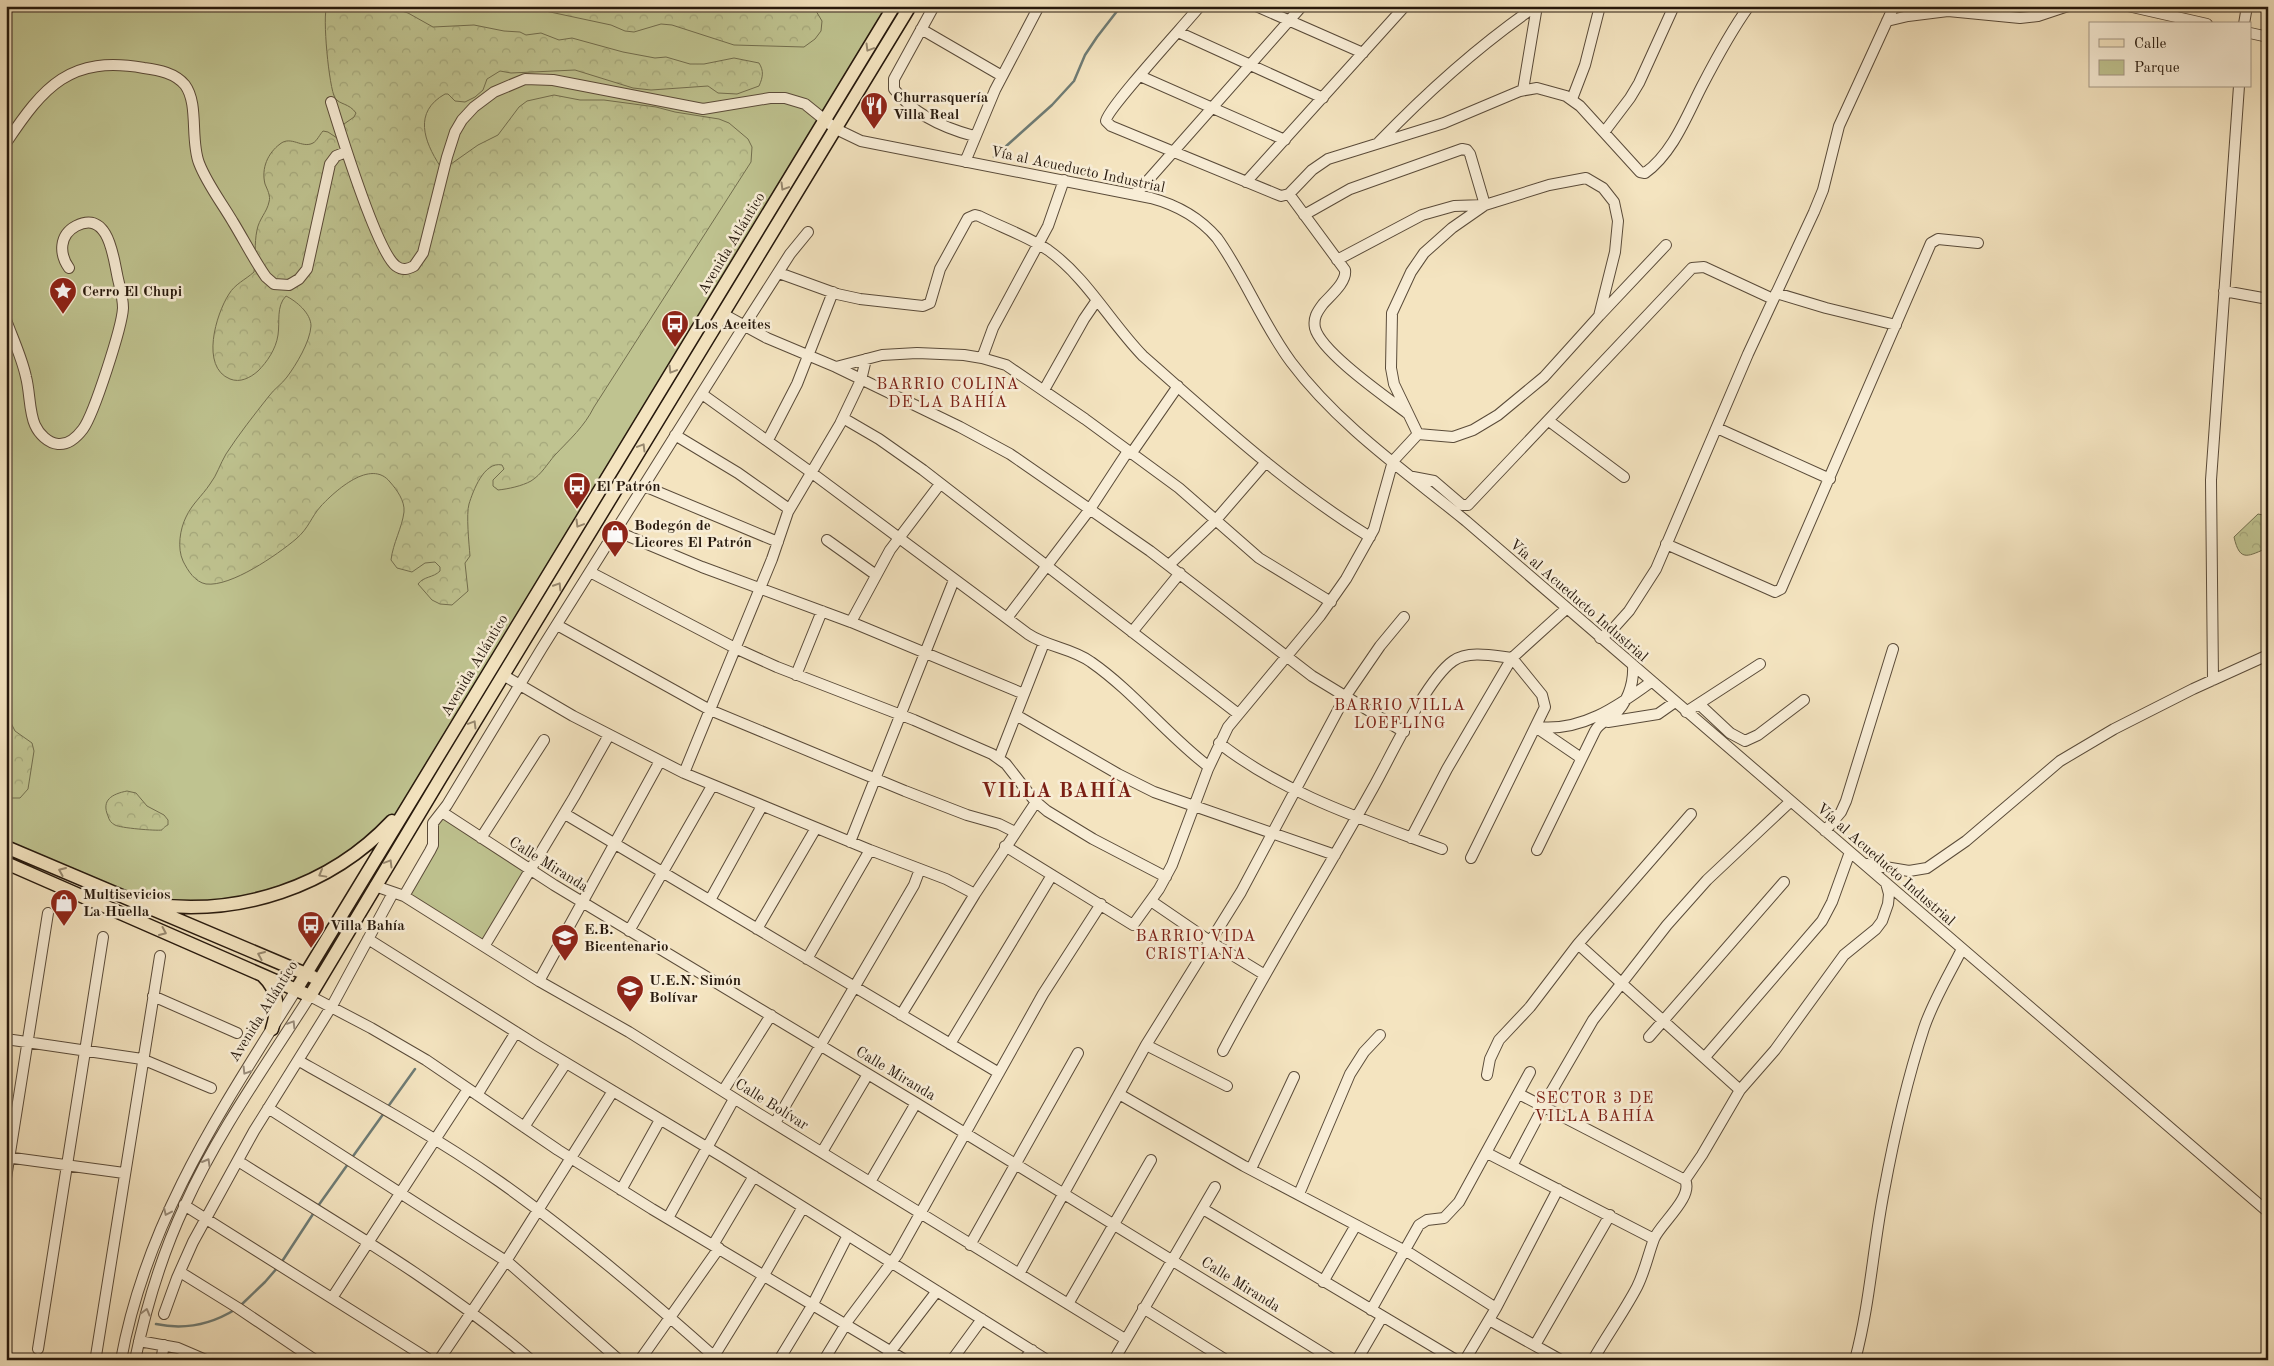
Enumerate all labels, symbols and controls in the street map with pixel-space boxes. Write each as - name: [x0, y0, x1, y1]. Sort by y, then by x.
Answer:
- legend: [2089, 22, 2252, 88]
- text: Calle: [2134, 37, 2167, 52]
- one-way arrow: [865, 43, 875, 52]
- text: Parque: [2134, 61, 2180, 76]
- restaurant icon: Churrasquería Villa Real: [859, 91, 889, 130]
- place label: Churrasquería Villa Real: [893, 91, 989, 123]
- street label: Vía al Acueducto Industrial: [989, 145, 1166, 196]
- one-way arrow: [781, 181, 791, 190]
- street label: Avenida Atlántico: [696, 190, 769, 297]
- place icon: Cerro El Chupi: [48, 276, 78, 315]
- place label: Cerro El Chupi: [82, 285, 182, 300]
- bus stop icon: Los Aceites: [660, 309, 690, 348]
- place label: Los Aceites: [694, 318, 771, 333]
- one-way arrow: [669, 365, 679, 374]
- district label: BARRIO COLINA DE LA BAHÍA: [876, 377, 1020, 411]
- one-way arrow: [636, 443, 646, 452]
- bus stop icon: El Patrón: [562, 471, 592, 510]
- place label: El Patrón: [596, 480, 661, 495]
- one-way arrow: [575, 519, 585, 528]
- shop icon: Bodegón de Licores El Patrón: [600, 519, 630, 558]
- place label: Bodegón de Licores El Patrón: [634, 519, 752, 551]
- street label: Vía al Acueducto Industrial: [1506, 537, 1650, 665]
- one-way arrow: [551, 582, 561, 591]
- street label: Avenida Atlántico: [439, 612, 512, 719]
- district label: BARRIO VILLA LOEFLING: [1334, 698, 1466, 732]
- one-way arrow: [467, 721, 476, 730]
- district label: VILLA BAHÍA: [981, 777, 1133, 802]
- street label: Vía al Acueducto Industrial: [1813, 801, 1957, 929]
- street label: Calle Miranda: [506, 835, 591, 896]
- one-way arrow: [382, 860, 392, 869]
- one-way arrow: [58, 867, 67, 878]
- one-way arrow: [319, 868, 328, 878]
- shop icon: Multisevicios La Huella: [49, 888, 79, 927]
- place label: Multisevicios La Huella: [83, 888, 171, 920]
- bus stop icon: Villa Bahía: [296, 910, 326, 949]
- place label: Villa Bahía: [330, 919, 405, 934]
- school or university icon: E.B. Bicentenario: [550, 923, 580, 962]
- place label: E.B. Bicentenario: [584, 923, 669, 955]
- one-way arrow: [158, 925, 167, 936]
- district label: BARRIO VIDA CRISTIANA: [1136, 929, 1256, 963]
- one-way arrow: [257, 950, 266, 961]
- street label: Avenida Atlántico: [227, 959, 301, 1065]
- school or university icon: U.E.N. Simón Bolívar: [615, 974, 645, 1013]
- place label: U.E.N. Simón Bolívar: [649, 974, 741, 1006]
- one-way arrow: [286, 1020, 296, 1029]
- street label: Calle Miranda: [853, 1045, 938, 1104]
- one-way arrow: [243, 1065, 252, 1074]
- street label: Calle Bolívar: [732, 1077, 811, 1134]
- district label: SECTOR 3 DE VILLA BAHÍA: [1534, 1091, 1656, 1125]
- one-way arrow: [201, 1159, 211, 1168]
- one-way arrow: [162, 1207, 173, 1216]
- street label: Calle Miranda: [1198, 1255, 1283, 1316]
- one-way arrow: [140, 1308, 151, 1317]

